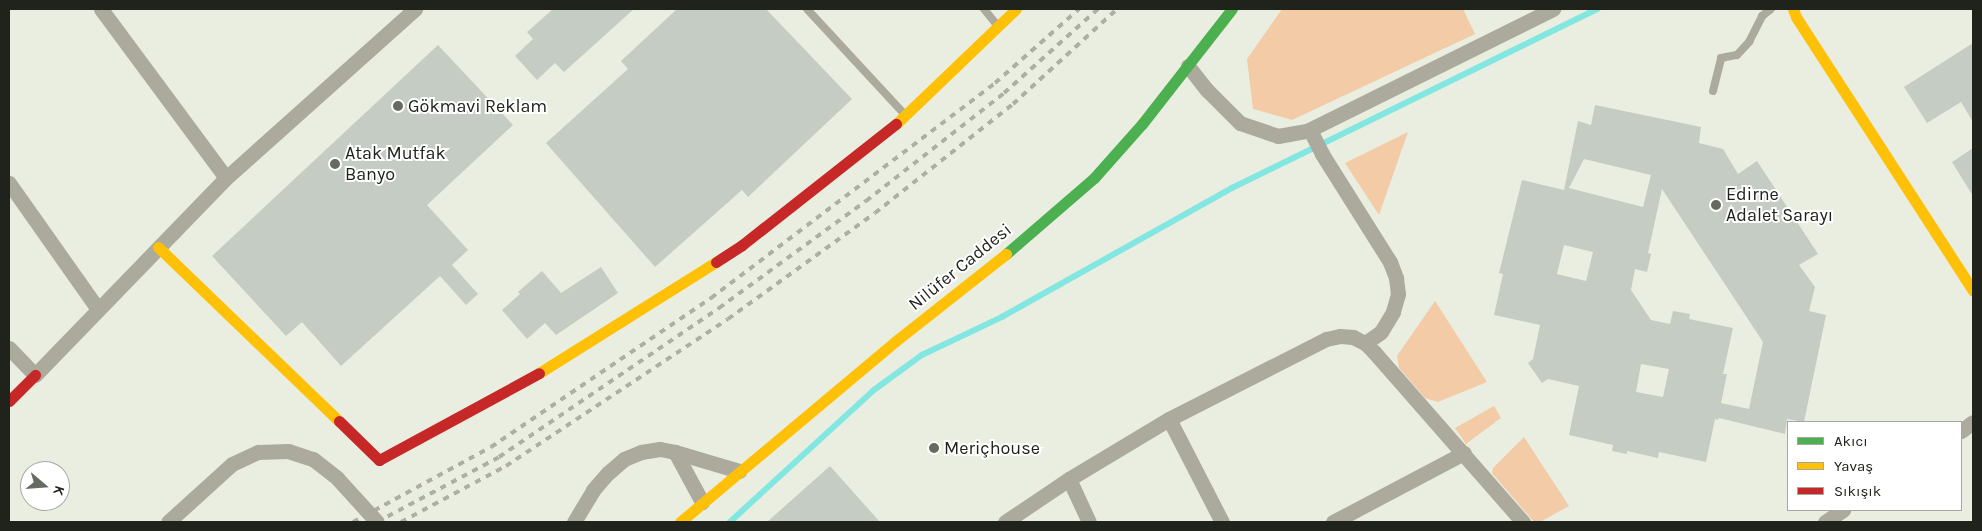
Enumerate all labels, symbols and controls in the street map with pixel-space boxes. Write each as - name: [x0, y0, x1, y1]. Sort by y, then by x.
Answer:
- place label: Gökmavi Reklam: [408, 95, 547, 117]
- marker: Gökmavi Reklam: [392, 100, 404, 112]
- place label: Atak Mutfak Banyo: [345, 143, 446, 186]
- marker: Atak Mutfak Banyo: [329, 158, 341, 170]
- place label: Edirne Adalet Sarayı: [1726, 184, 1833, 226]
- marker: Edirne Adalet Sarayı: [1710, 199, 1722, 211]
- street label: Nilüfer Caddesi: [904, 219, 1016, 315]
- legend: [1787, 421, 1962, 511]
- text: Akıcı: [1834, 432, 1868, 450]
- place label: Meriçhouse: [944, 437, 1040, 459]
- marker: Meriçhouse: [928, 442, 940, 454]
- text: Yavaş: [1834, 457, 1873, 475]
- north arrow: [20, 461, 70, 511]
- text: Sıkışık: [1834, 482, 1881, 500]
- text: K: [49, 484, 68, 497]

